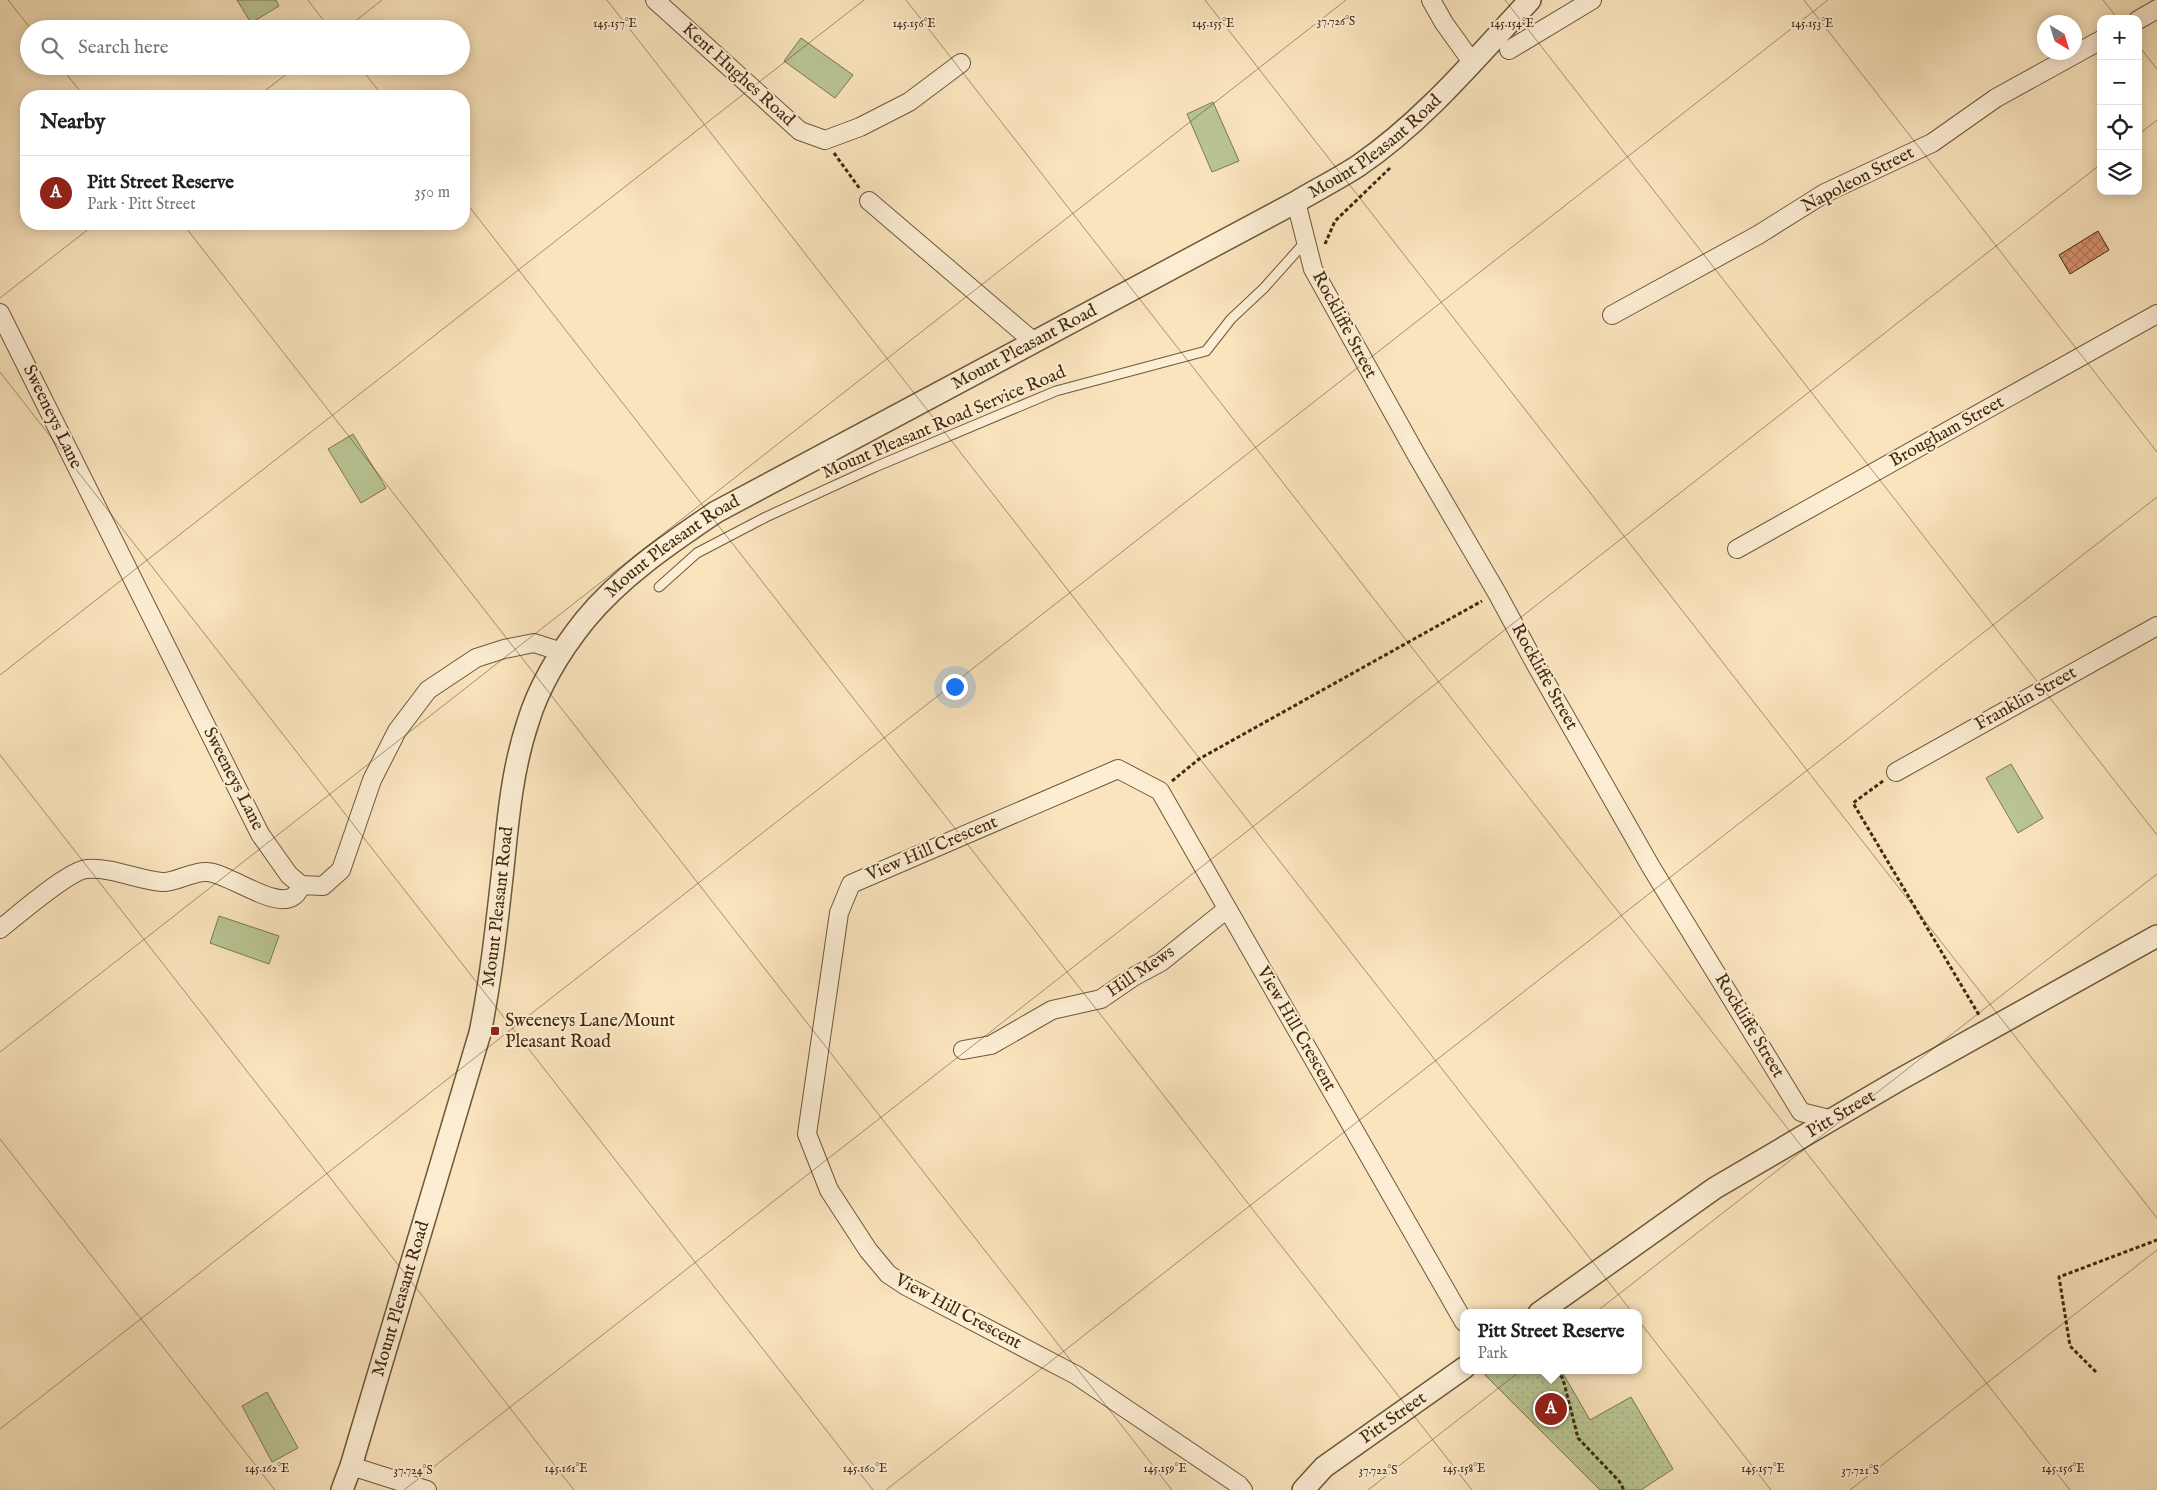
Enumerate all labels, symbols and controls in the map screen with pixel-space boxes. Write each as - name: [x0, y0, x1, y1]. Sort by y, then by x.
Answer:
- text: 37.726°S: [1317, 14, 1355, 29]
- north arrow: [2037, 15, 2082, 60]
- map controls: [2097, 15, 2142, 195]
- button: +: [2097, 15, 2142, 60]
- text: 145.157°E: [593, 16, 637, 31]
- text: 145.156°E: [892, 16, 936, 31]
- text: 145.155°E: [1192, 16, 1234, 31]
- text: 145.154°E: [1490, 16, 1534, 31]
- text: 145.153°E: [1791, 16, 1833, 31]
- street label: Kent Hughes Road: [677, 18, 799, 132]
- search box: [20, 20, 470, 75]
- icon: search: [38, 34, 66, 62]
- text: Search here: [78, 36, 169, 60]
- button: −: [2097, 60, 2142, 105]
- street label: Mount Pleasant Road: [1304, 89, 1447, 204]
- button: locate: [2097, 105, 2142, 150]
- text: Nearby: [40, 109, 105, 136]
- street label: Napoleon Street: [1798, 142, 1918, 218]
- button: layers: [2097, 150, 2142, 195]
- text: Pitt Street Reserve: [87, 171, 234, 195]
- text: A: [51, 183, 61, 203]
- text: 350 m: [415, 183, 450, 203]
- text: Park · Pitt Street: [87, 195, 196, 215]
- street label: Rockliffe Street: [1306, 267, 1382, 383]
- street label: Mount Pleasant Road: [948, 299, 1101, 395]
- street label: Sweeneys Lane: [17, 361, 87, 473]
- street label: Mount Pleasant Road Service Road: [819, 361, 1070, 485]
- street label: Brougham Street: [1886, 391, 2008, 473]
- street label: Mount Pleasant Road: [600, 490, 744, 603]
- street label: Rockliffe Street: [1505, 620, 1583, 734]
- street label: Franklin Street: [1971, 662, 2081, 736]
- your location: [942, 674, 968, 700]
- street label: Sweeneys Lane: [197, 724, 269, 834]
- street label: View Hill Crescent: [862, 811, 1001, 887]
- street label: Mount Pleasant Road: [477, 825, 519, 988]
- street label: Hill Mews: [1103, 941, 1179, 1003]
- street label: View Hill Crescent: [1250, 962, 1341, 1096]
- street label: Rockliffe Street: [1709, 969, 1789, 1083]
- place label: Sweeneys Lane/Mount Pleasant Road: [505, 1010, 675, 1054]
- marker: Sweeneys Lane/Mount Pleasant Road: [489, 1025, 501, 1037]
- street label: Pitt Street: [1802, 1085, 1880, 1143]
- street label: Mount Pleasant Road: [367, 1218, 435, 1379]
- street label: View Hill Crescent: [890, 1268, 1025, 1355]
- popup: [1460, 1309, 1642, 1374]
- text: Pitt Street Reserve: [1477, 1320, 1625, 1344]
- text: Park: [1477, 1344, 1508, 1364]
- street label: Pitt Street: [1356, 1387, 1431, 1449]
- pin: A: [1535, 1390, 1567, 1428]
- text: 145.162°E: [245, 1461, 289, 1476]
- text: 145.161°E: [544, 1461, 588, 1476]
- text: 145.160°E: [843, 1461, 887, 1476]
- text: 145.159°E: [1143, 1461, 1187, 1476]
- text: 145.158°E: [1443, 1461, 1485, 1476]
- text: 145.157°E: [1741, 1461, 1785, 1476]
- text: 145.156°E: [2041, 1461, 2085, 1476]
- text: 37.724°S: [393, 1463, 433, 1478]
- text: 37.722°S: [1359, 1463, 1397, 1478]
- text: 37.721°S: [1841, 1463, 1879, 1478]

